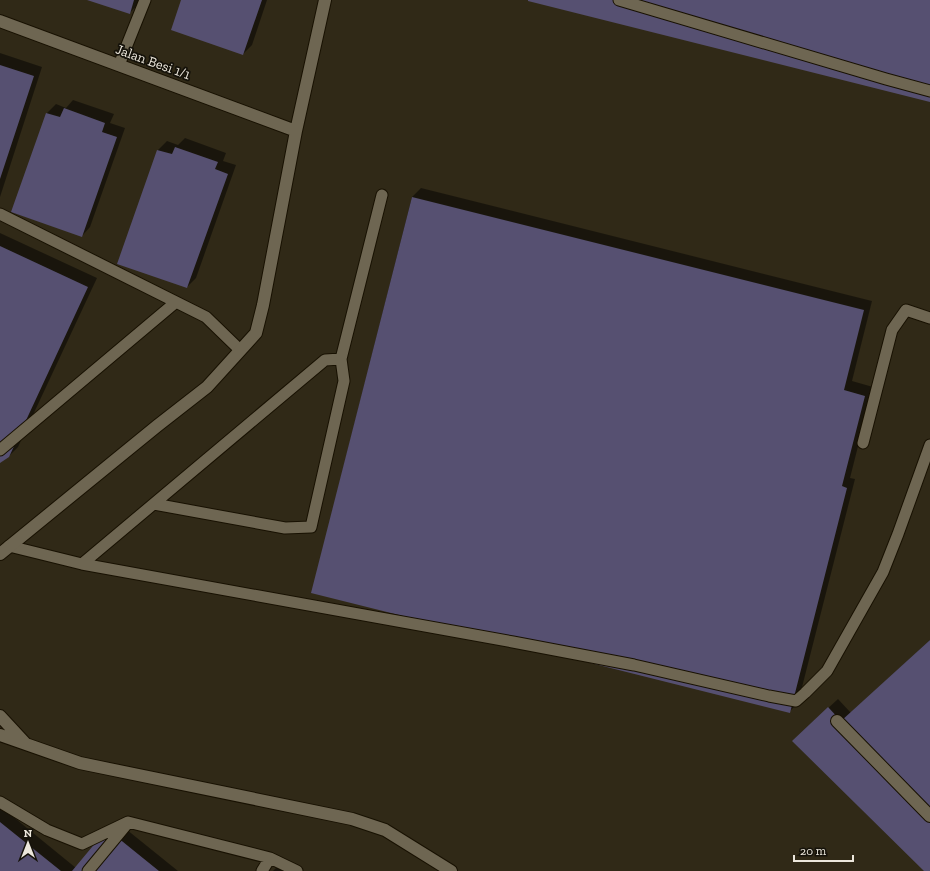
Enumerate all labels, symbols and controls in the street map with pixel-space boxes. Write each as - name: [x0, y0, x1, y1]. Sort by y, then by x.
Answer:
- street label: Jalan Besi 1/1: [113, 41, 193, 84]
- north arrow: [8, 823, 48, 863]
- text: N: [24, 827, 33, 840]
- scale bar: [794, 837, 853, 863]
- text: 20 m: [800, 844, 827, 858]

